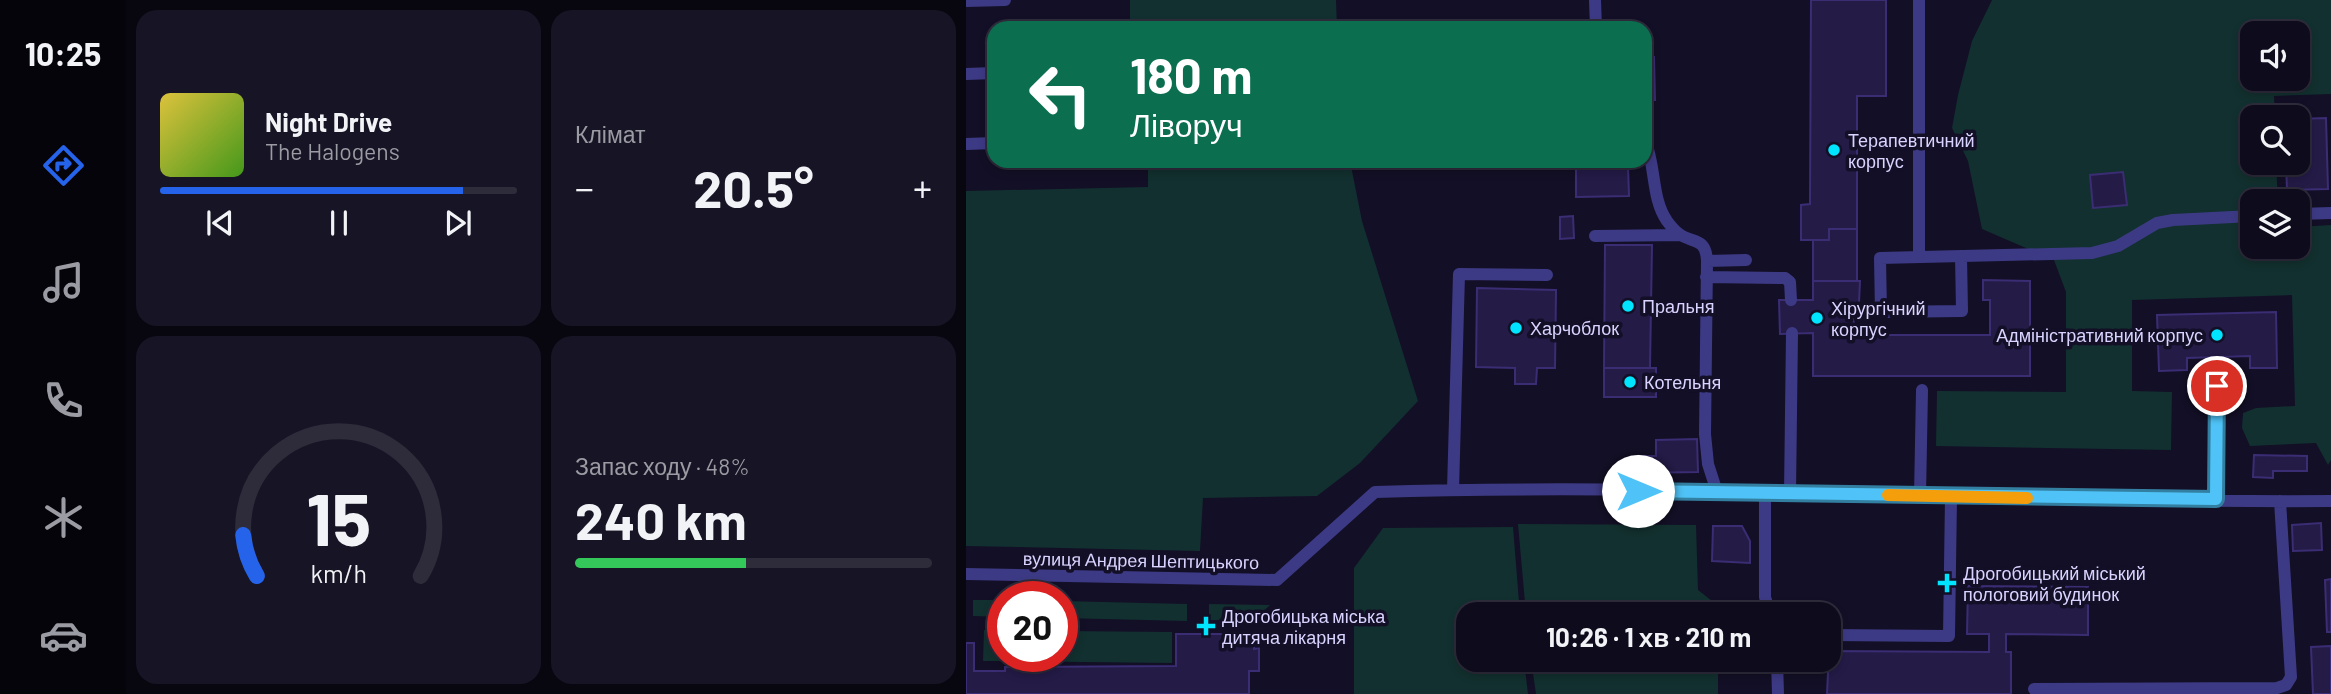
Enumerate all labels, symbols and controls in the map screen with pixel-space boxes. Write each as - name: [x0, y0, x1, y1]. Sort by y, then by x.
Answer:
- map controls: [2240, 21, 2310, 259]
- button: sound: [2240, 21, 2310, 91]
- text: 10:25: [25, 34, 101, 72]
- text: 180 m: [1130, 45, 1253, 104]
- icon: left: [1015, 49, 1106, 140]
- text: Ліворуч: [1130, 105, 1243, 143]
- button: search: [2240, 105, 2310, 175]
- text: Night Drive: [265, 106, 392, 137]
- text: Клімат: [575, 120, 646, 148]
- place label: Терапевтичний корпус: [1848, 129, 1975, 172]
- text: The Halogens: [265, 137, 400, 165]
- icon: directions: [39, 141, 88, 190]
- marker: Терапевтичний корпус: [1826, 142, 1842, 158]
- text: 20.5°: [693, 156, 814, 218]
- text: −: [575, 164, 594, 210]
- text: +: [913, 164, 932, 210]
- button: layers: [2240, 189, 2310, 259]
- icon: previous: [201, 204, 239, 242]
- icon: pause: [320, 204, 358, 242]
- icon: next: [439, 204, 477, 242]
- icon: music: [39, 258, 88, 307]
- place label: Пральня: [1642, 295, 1715, 317]
- place label: Хірургічний корпус: [1831, 297, 1926, 340]
- marker: Пральня: [1620, 298, 1636, 314]
- marker: Хірургічний корпус: [1809, 310, 1825, 326]
- place label: Харчоблок: [1530, 317, 1619, 339]
- marker: Харчоблок: [1508, 320, 1524, 336]
- place label: Адміністративний корпус: [1996, 324, 2203, 346]
- marker: Адміністративний корпус: [2209, 327, 2225, 343]
- pin: [2187, 356, 2247, 416]
- icon: arrive: [2198, 367, 2236, 405]
- place label: Котельня: [1644, 371, 1721, 393]
- marker: Котельня: [1622, 374, 1638, 390]
- icon: phone: [39, 376, 88, 425]
- text: Запас ходу · 48%: [575, 452, 750, 480]
- position arrow: [1601, 454, 1675, 528]
- text: 15: [306, 473, 371, 561]
- text: 240 km: [575, 488, 747, 550]
- icon: climate: [39, 493, 88, 542]
- street label: вулиця Андрея Шептицького: [1023, 547, 1259, 573]
- text: km/h: [310, 558, 367, 588]
- place label: Дрогобицький міський пологовий будинок: [1963, 562, 2146, 605]
- marker: Дрогобицький міський пологовий будинок: [1937, 573, 1957, 593]
- speed limit sign: 20: [987, 581, 1078, 672]
- place label: Дрогобицька міська дитяча лікарня: [1222, 605, 1386, 648]
- icon: car: [39, 611, 88, 660]
- marker: Дрогобицька міська дитяча лікарня: [1196, 616, 1216, 636]
- text: 10:26 · 1 хв · 210 m: [1546, 621, 1751, 652]

